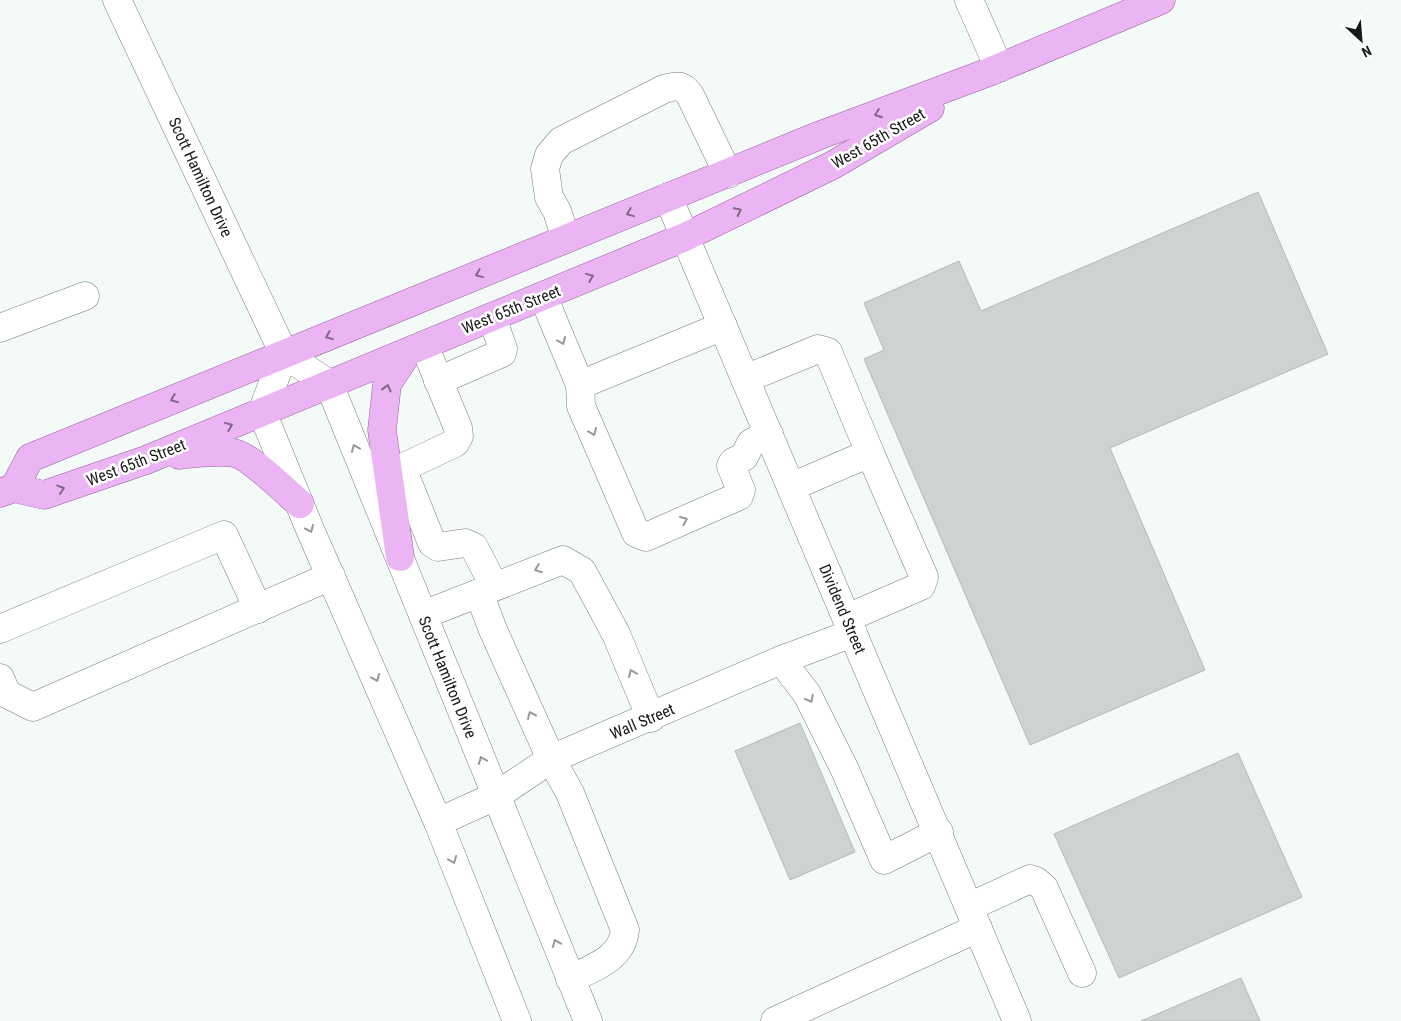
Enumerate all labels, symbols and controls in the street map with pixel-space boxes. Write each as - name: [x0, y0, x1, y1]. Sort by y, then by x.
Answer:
- north arrow: [1336, 15, 1386, 65]
- text: N: [1359, 43, 1374, 61]
- street label: West 65th Street: [828, 104, 929, 173]
- one-way arrow: [874, 108, 883, 118]
- street label: Scott Hamilton Drive: [165, 114, 237, 240]
- one-way arrow: [626, 207, 635, 217]
- one-way arrow: [733, 207, 742, 217]
- one-way arrow: [475, 268, 484, 279]
- one-way arrow: [585, 272, 593, 282]
- street label: West 65th Street: [459, 281, 563, 338]
- one-way arrow: [325, 330, 334, 340]
- one-way arrow: [555, 336, 566, 345]
- one-way arrow: [381, 384, 392, 392]
- one-way arrow: [170, 393, 179, 403]
- one-way arrow: [224, 422, 233, 432]
- one-way arrow: [586, 427, 597, 436]
- street label: West 65th Street: [84, 435, 189, 490]
- one-way arrow: [351, 444, 361, 452]
- one-way arrow: [56, 485, 65, 495]
- one-way arrow: [679, 516, 688, 527]
- one-way arrow: [304, 524, 315, 533]
- street label: Dividend Street: [815, 561, 870, 657]
- one-way arrow: [534, 563, 543, 574]
- street label: Scott Hamilton Drive: [414, 613, 481, 741]
- one-way arrow: [628, 669, 639, 678]
- one-way arrow: [369, 673, 380, 682]
- one-way arrow: [803, 694, 813, 703]
- street label: Wall Street: [607, 699, 677, 744]
- one-way arrow: [527, 711, 538, 720]
- one-way arrow: [477, 757, 487, 765]
- one-way arrow: [447, 855, 457, 864]
- one-way arrow: [552, 940, 562, 948]

